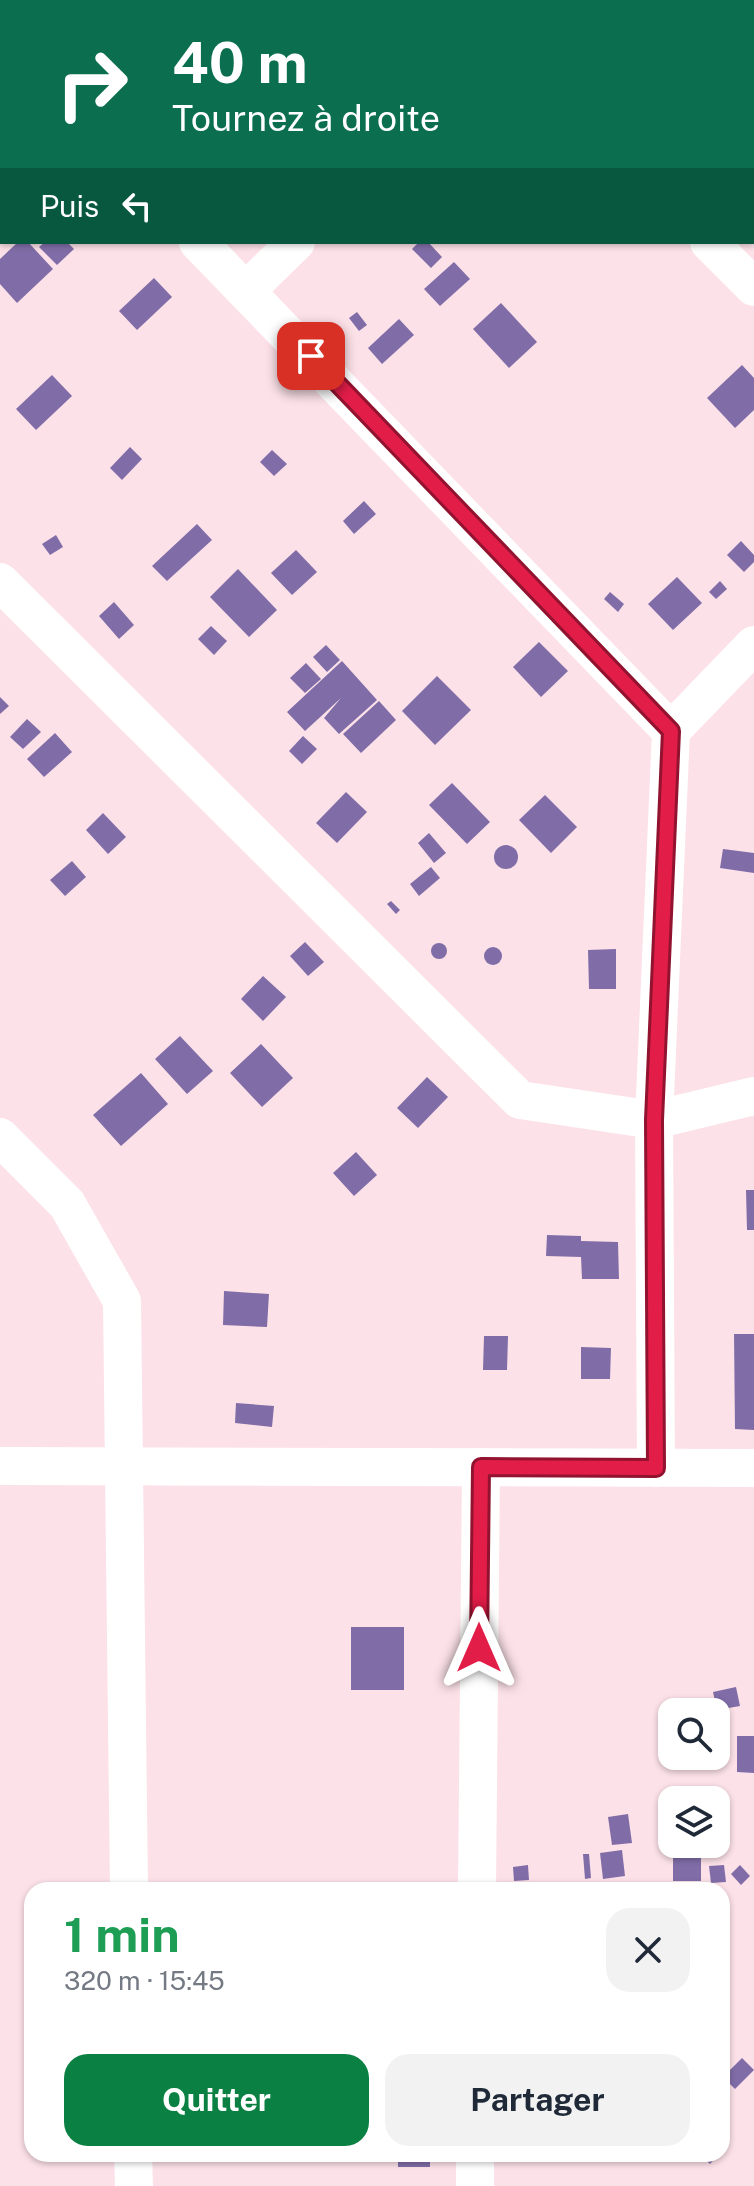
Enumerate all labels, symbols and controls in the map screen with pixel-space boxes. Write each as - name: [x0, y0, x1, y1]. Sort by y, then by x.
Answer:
- text: 40 m: [172, 30, 308, 96]
- icon: right: [40, 32, 144, 136]
- text: Tournez à droite: [172, 97, 440, 139]
- icon: left: [115, 184, 159, 228]
- text: Puis: [40, 188, 99, 224]
- pin: [277, 322, 345, 390]
- icon: arrive: [289, 334, 333, 378]
- position arrow: [437, 1606, 521, 1690]
- map controls: [658, 1698, 730, 1858]
- button: search: [658, 1698, 730, 1770]
- button: layers: [658, 1786, 730, 1858]
- text: 1 min: [64, 1906, 180, 1963]
- button: close: [606, 1908, 690, 1992]
- text: 320 m · 15:45: [64, 1965, 225, 1996]
- button: Quitter: [64, 2054, 369, 2146]
- button: Partager: [385, 2054, 690, 2146]

